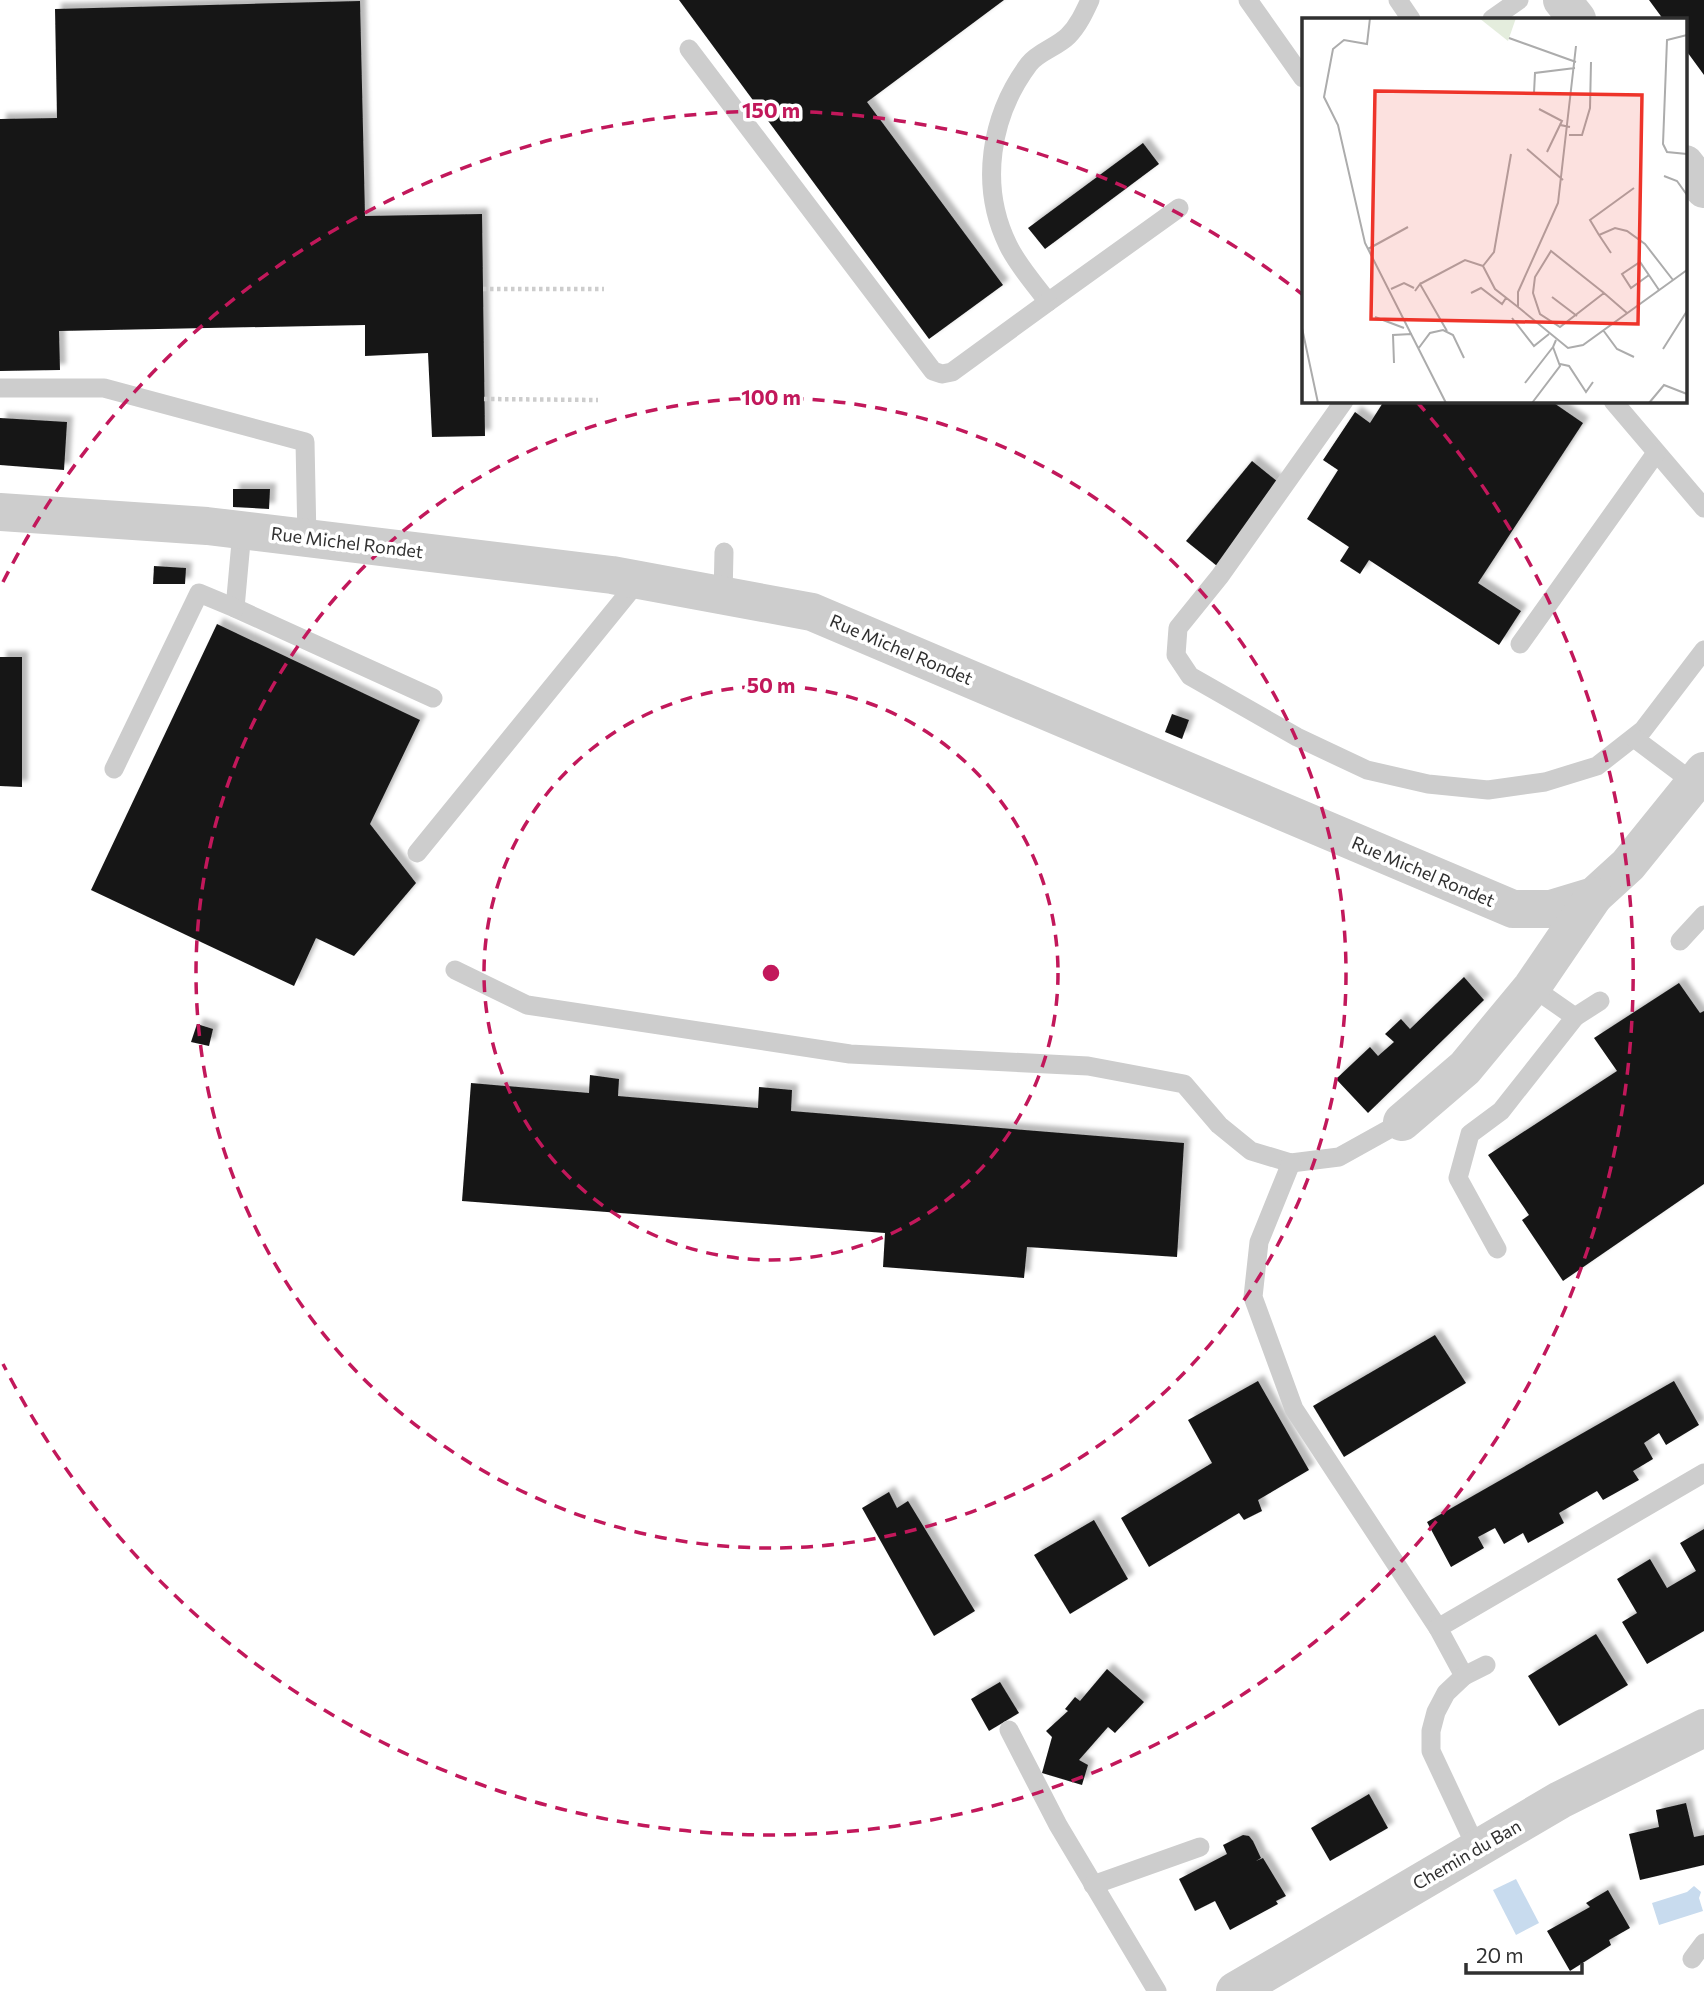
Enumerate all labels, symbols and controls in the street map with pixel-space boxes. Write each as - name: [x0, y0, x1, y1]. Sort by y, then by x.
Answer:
- inset map: [1302, 18, 1686, 402]
- text: 150 m: [742, 97, 800, 122]
- text: 100 m: [741, 384, 801, 409]
- street label: Rue Michel Rondet: [270, 522, 425, 562]
- street label: Rue Michel Rondet: [827, 609, 976, 689]
- text: 50 m: [747, 672, 795, 697]
- street label: Rue Michel Rondet: [1349, 831, 1498, 911]
- centre of rings: [759, 961, 783, 985]
- street label: Chemin du Ban: [1408, 1814, 1525, 1894]
- scale bar: [1466, 1932, 1582, 1976]
- text: 20 m: [1476, 1942, 1524, 1967]

